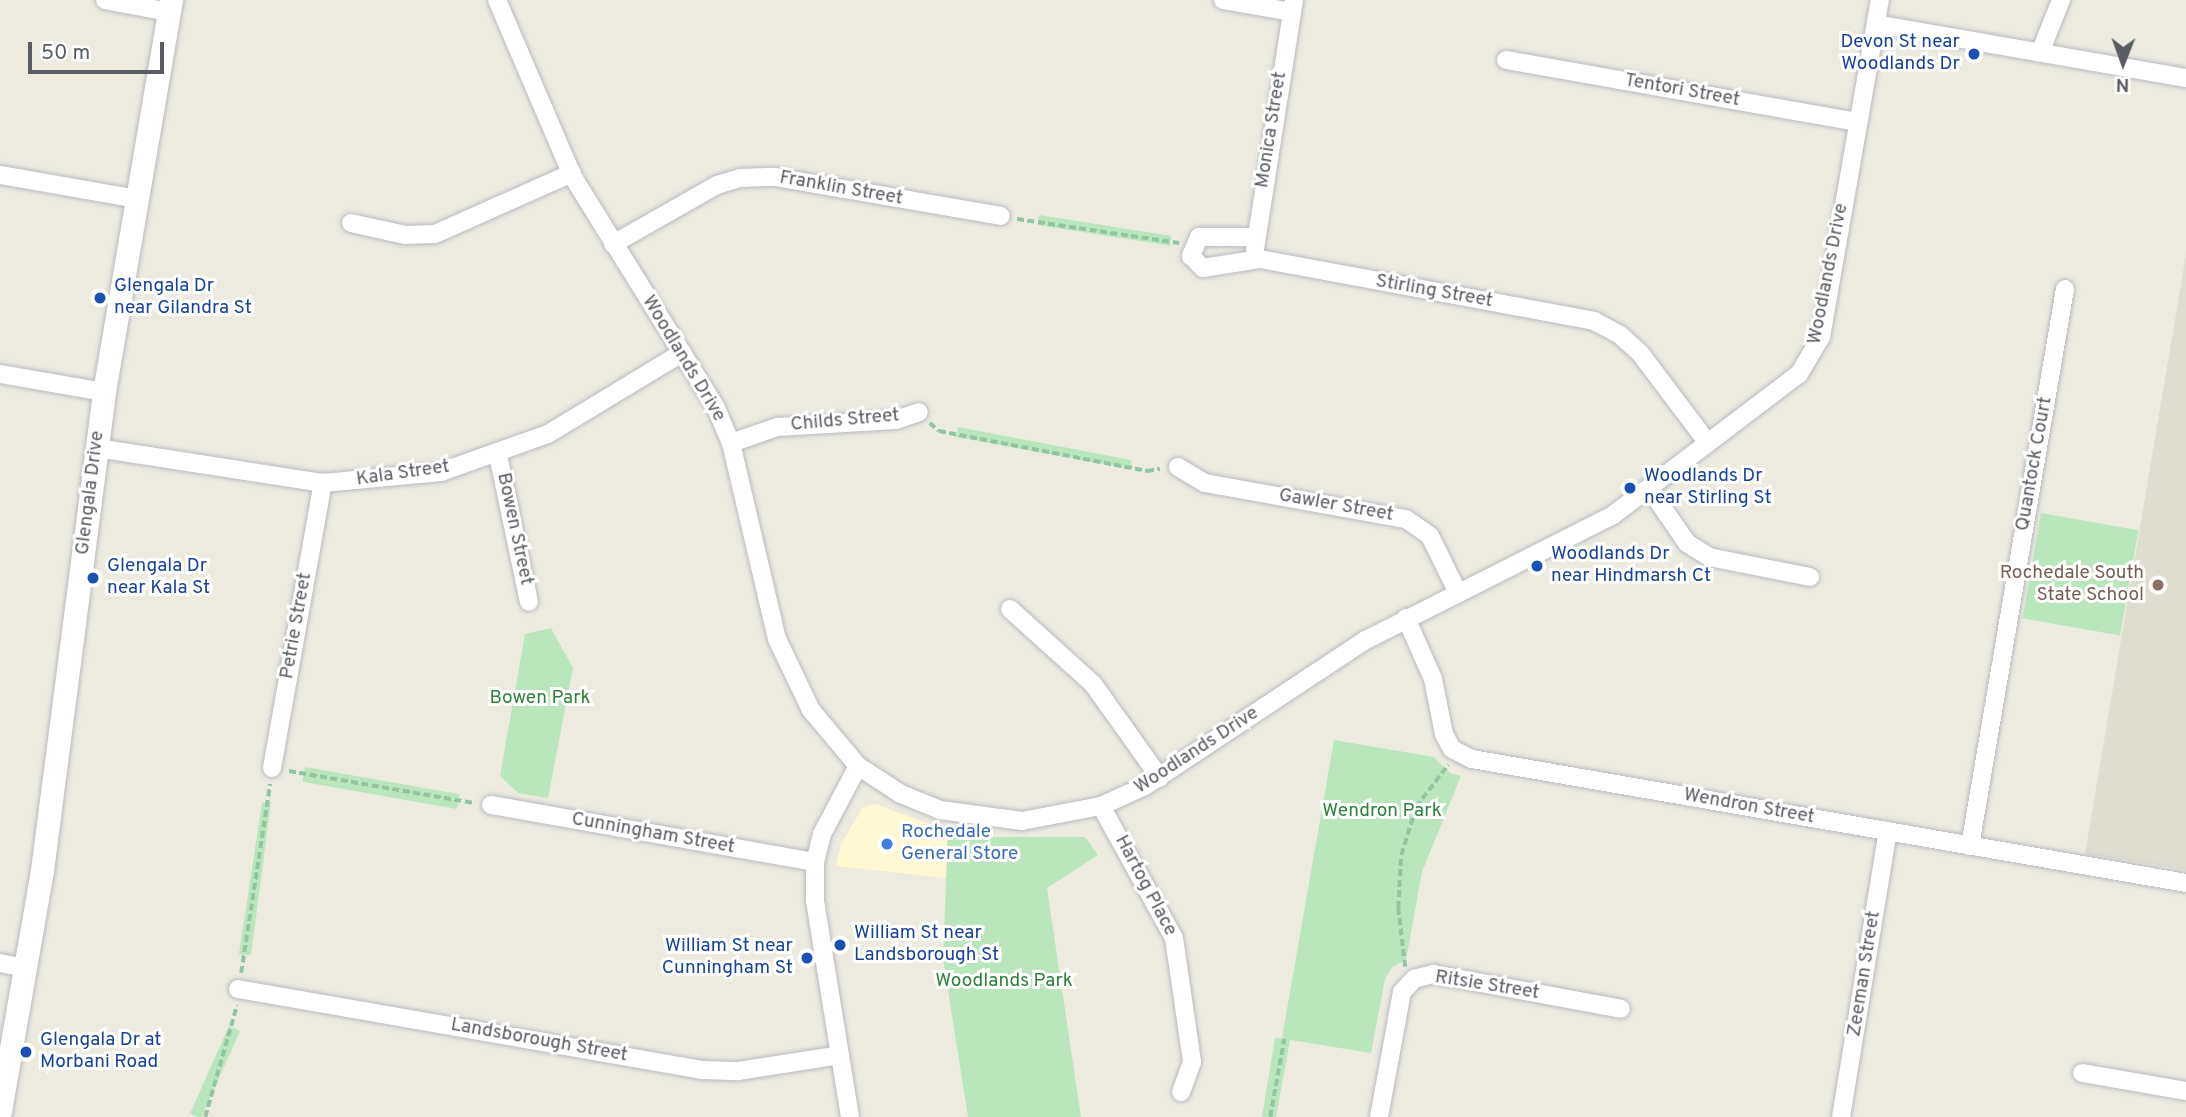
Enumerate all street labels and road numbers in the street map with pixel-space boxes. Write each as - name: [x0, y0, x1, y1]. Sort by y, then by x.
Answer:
- street label: Monica Street: [1252, 70, 1292, 190]
- street label: Tentori Street: [1623, 70, 1741, 112]
- street label: Franklin Street: [778, 167, 904, 211]
- street label: Woodlands Drive: [1804, 201, 1854, 347]
- street label: Stirling Street: [1374, 270, 1494, 314]
- street label: Woodlands Drive: [636, 292, 730, 426]
- street label: Quantock Court: [2012, 395, 2058, 533]
- street label: Childs Street: [790, 405, 900, 437]
- street label: Glengala Drive: [72, 430, 110, 556]
- street label: Kala Street: [355, 456, 451, 492]
- street label: Bowen Street: [491, 471, 537, 587]
- street label: Gawler Street: [1277, 485, 1395, 527]
- street label: Petrie Street: [276, 571, 318, 681]
- street label: Woodlands Drive: [1131, 702, 1263, 800]
- street label: Wendron Street: [1682, 784, 1816, 830]
- street label: Cunningham Street: [570, 808, 736, 860]
- street label: Hartog Place: [1109, 832, 1181, 940]
- street label: Zeeman Street: [1844, 910, 1886, 1038]
- street label: Ritsie Street: [1433, 967, 1541, 1005]
- street label: Landsborough Street: [449, 1014, 629, 1068]

